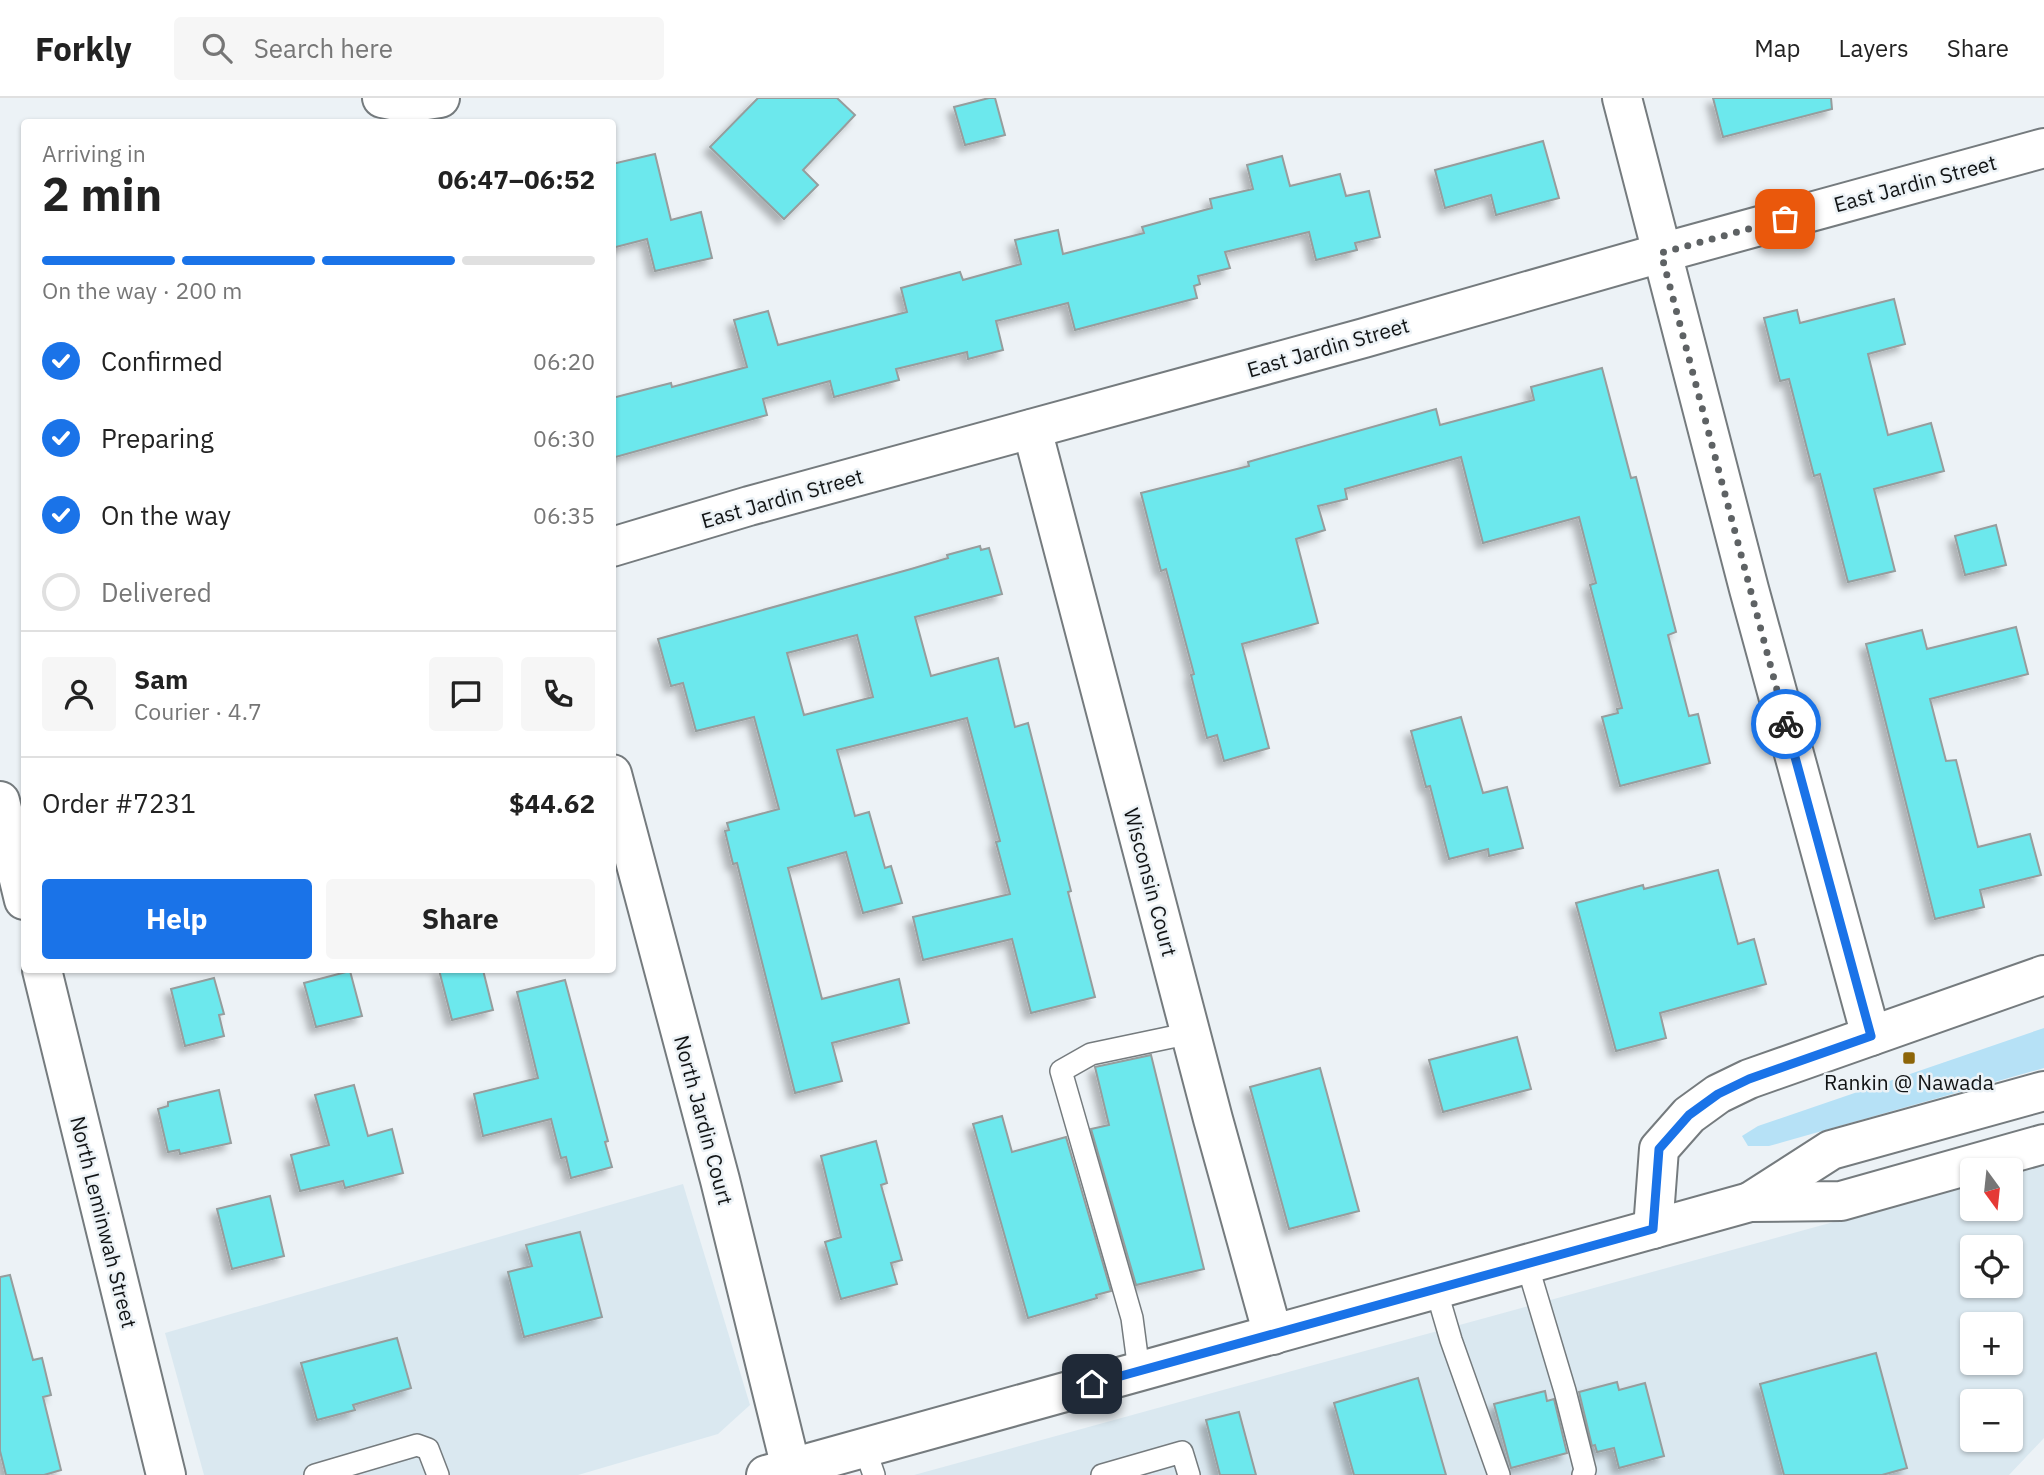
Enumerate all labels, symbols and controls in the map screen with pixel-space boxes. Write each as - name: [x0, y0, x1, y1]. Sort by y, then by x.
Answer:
- search box: [174, 17, 664, 80]
- text: Forkly: [35, 27, 132, 70]
- icon: search: [198, 29, 236, 67]
- text: Search here: [254, 31, 393, 65]
- text: Map: [1754, 32, 1801, 64]
- text: Layers: [1839, 32, 1909, 64]
- text: Share: [1947, 32, 2009, 64]
- text: Arriving in: [42, 138, 146, 168]
- street label: East Jardin Street: [1831, 148, 1999, 218]
- text: 06:47–06:52: [438, 162, 595, 196]
- text: 2 min: [42, 164, 162, 224]
- pin: [1755, 189, 1815, 249]
- icon: bag: [1766, 200, 1804, 238]
- text: On the way · 200 m: [42, 275, 242, 305]
- street label: East Jardin Street: [1244, 310, 1412, 384]
- icon: check: [42, 342, 80, 380]
- text: Confirmed: [101, 344, 223, 378]
- text: 06:20: [533, 346, 595, 376]
- icon: check: [42, 419, 80, 457]
- text: Preparing: [101, 421, 214, 455]
- text: 06:30: [533, 423, 595, 453]
- street label: East Jardin Street: [698, 461, 866, 535]
- icon: check: [42, 496, 80, 534]
- text: On the way: [101, 498, 231, 532]
- text: 06:35: [533, 500, 595, 530]
- text: Delivered: [101, 575, 212, 609]
- button: person: [42, 657, 116, 731]
- button: chat: [429, 657, 503, 731]
- button: phone: [521, 657, 595, 731]
- text: Sam: [134, 662, 188, 696]
- courier: [1751, 689, 1821, 759]
- text: Courier · 4.7: [134, 696, 262, 726]
- icon: bike: [1767, 705, 1805, 743]
- text: Order #7231: [42, 786, 196, 820]
- text: $44.62: [509, 786, 595, 820]
- street label: Wisconsin Court: [1118, 805, 1184, 959]
- button: Help: [42, 879, 312, 959]
- button: Share: [326, 879, 595, 959]
- street label: North Jardin Court: [668, 1032, 740, 1208]
- marker: Rankin @ Nawada: [1901, 1050, 1917, 1066]
- place label: Rankin @ Nawada: [1824, 1068, 1994, 1096]
- street label: North Leminwah Street: [64, 1113, 144, 1331]
- north arrow: [1960, 1158, 2023, 1222]
- map controls: [1960, 1158, 2023, 1452]
- button: locate: [1960, 1235, 2023, 1298]
- button: +: [1960, 1312, 2023, 1375]
- pin: [1062, 1354, 1122, 1414]
- icon: home: [1073, 1365, 1111, 1403]
- button: −: [1960, 1389, 2023, 1452]

